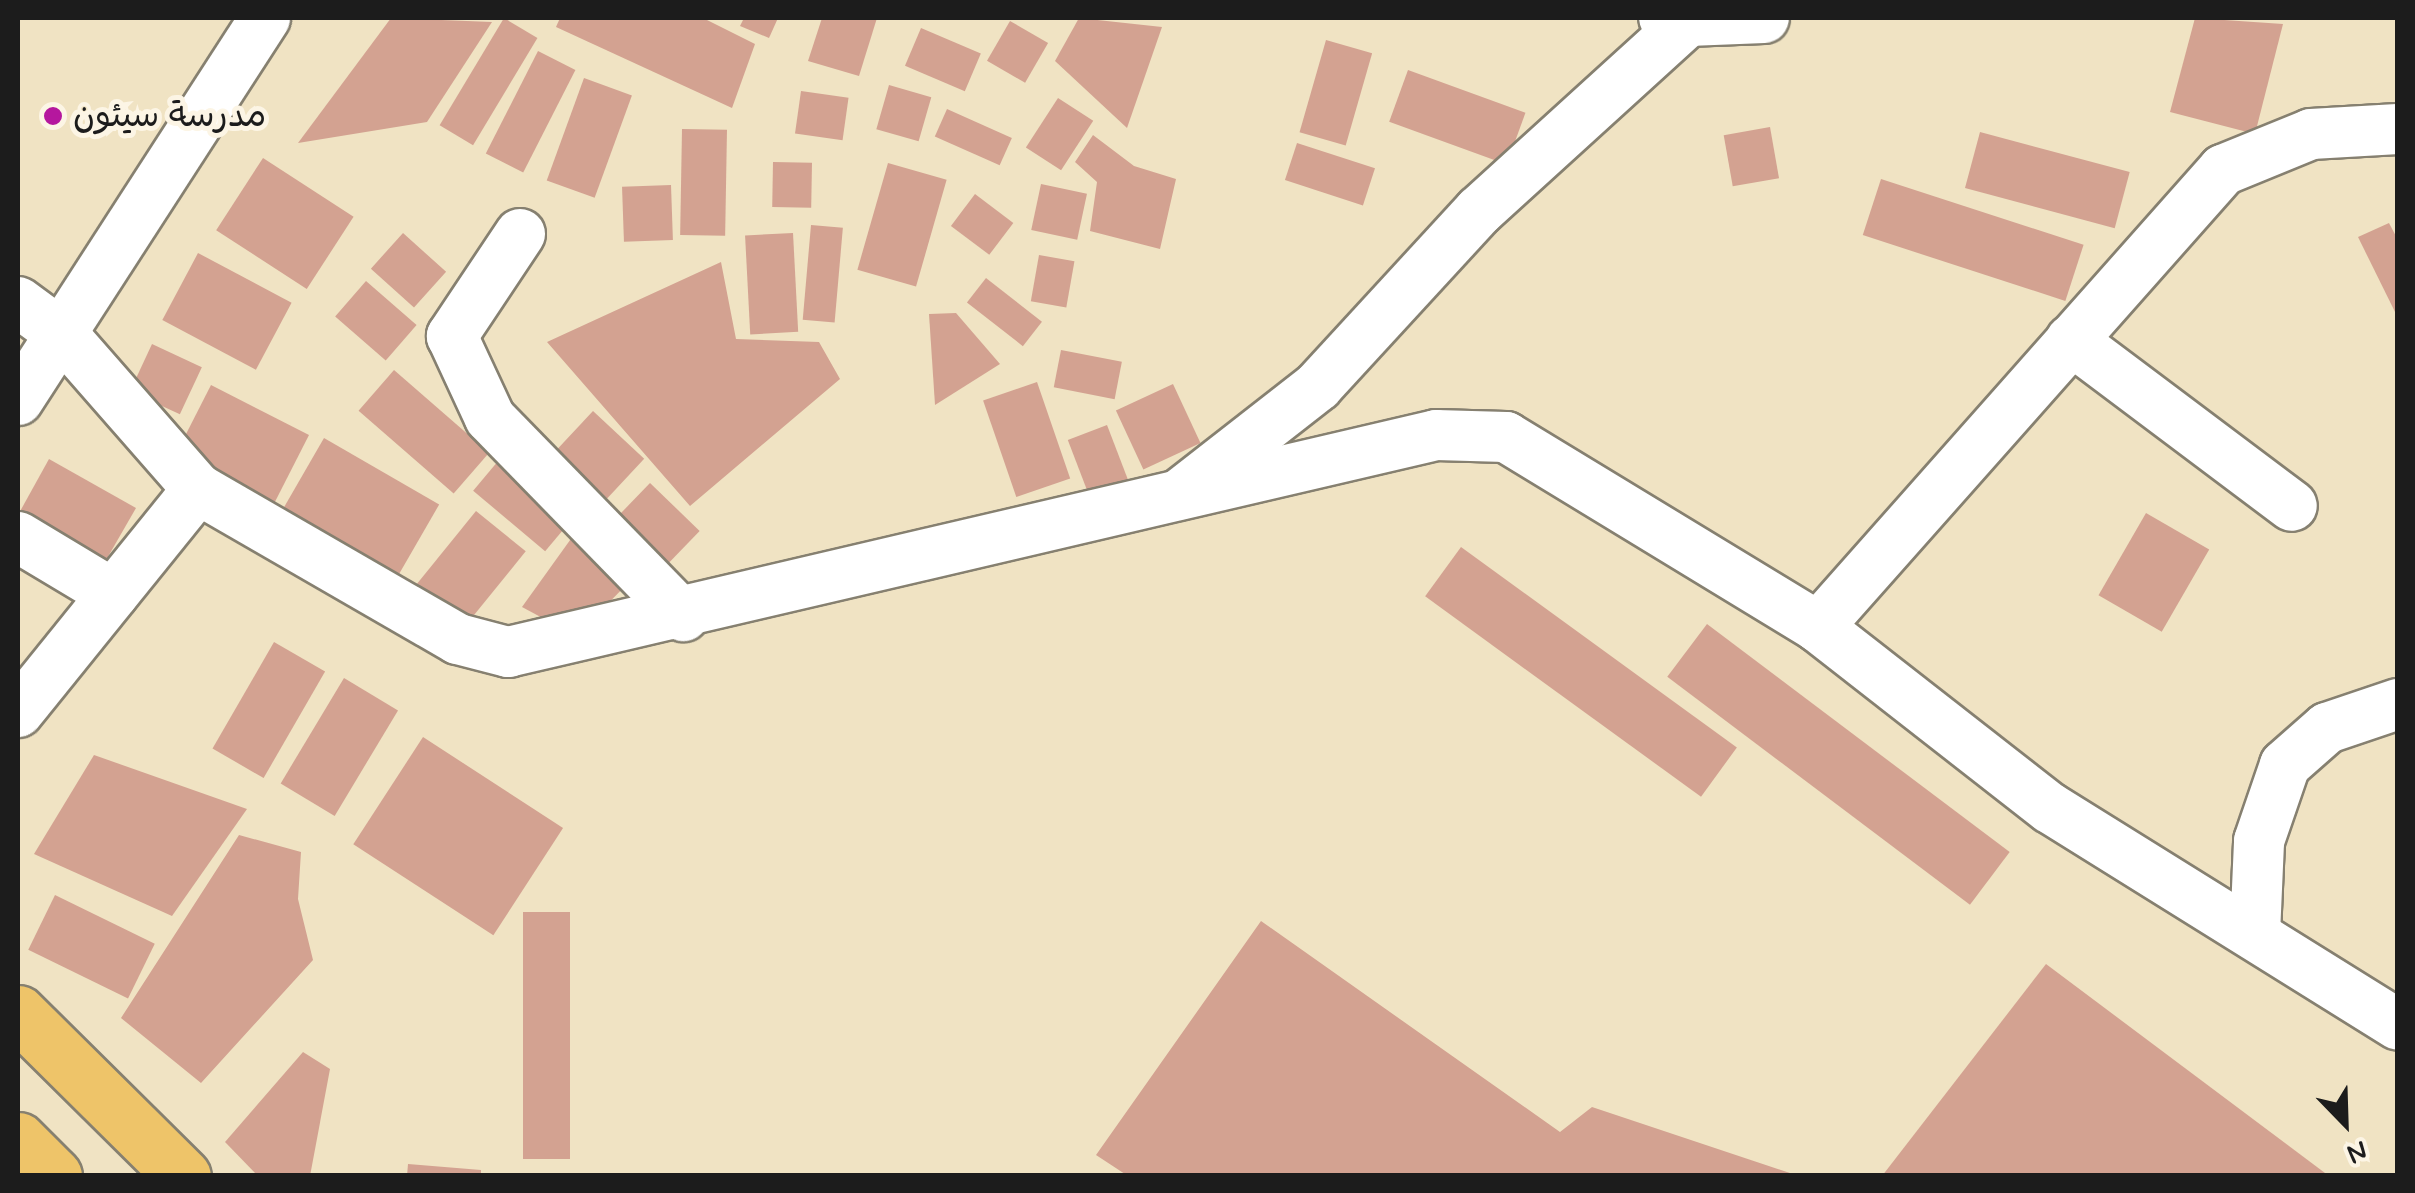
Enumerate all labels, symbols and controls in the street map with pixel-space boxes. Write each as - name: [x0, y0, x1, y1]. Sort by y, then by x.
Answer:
- place label: مدرسة سيئون: [73, 95, 266, 137]
- marker: مدرسة سيئون: [42, 105, 64, 127]
- north arrow: [2295, 1073, 2395, 1173]
- text: N: [2341, 1130, 2373, 1172]

